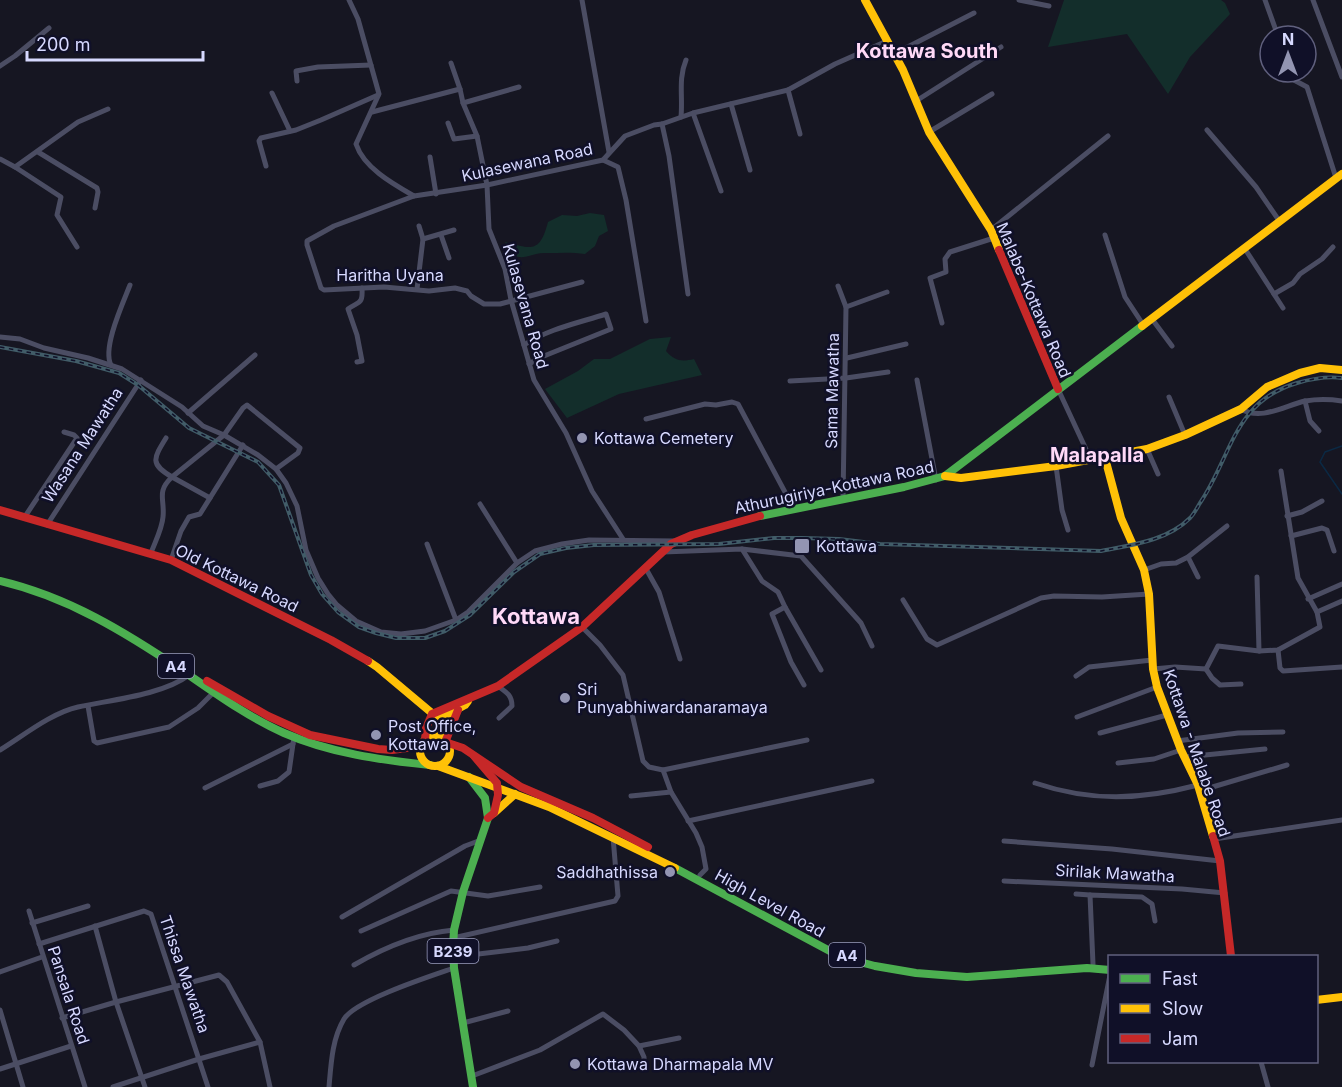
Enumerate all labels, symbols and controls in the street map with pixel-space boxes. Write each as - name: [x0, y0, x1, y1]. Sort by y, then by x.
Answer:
- scale bar: [27, 24, 202, 62]
- north arrow: [1258, 24, 1318, 84]
- text: N: [1282, 29, 1294, 49]
- text: 200 m: [36, 34, 91, 55]
- district label: Kottawa South: [856, 39, 998, 63]
- street label: Kulasewana Road: [460, 138, 594, 186]
- street label: Malabe-Kottawa Road: [992, 219, 1076, 381]
- street label: Kulasevana Road: [499, 241, 553, 371]
- street label: Haritha Uyana: [336, 265, 444, 285]
- street label: Sama Mawatha: [821, 333, 843, 449]
- street label: Wasana Mawatha: [37, 384, 127, 506]
- place label: Kottawa Cemetery: [594, 428, 733, 448]
- marker: Kottawa Cemetery: [575, 431, 589, 445]
- district label: Malapalla: [1050, 443, 1144, 467]
- street label: Athurugiriya-Kottawa Road: [732, 456, 936, 518]
- place label: Kottawa: [816, 536, 877, 556]
- marker: Kottawa: [793, 537, 811, 555]
- street label: Old Kottawa Road: [172, 540, 302, 616]
- district label: Kottawa: [492, 603, 580, 629]
- road number: A4: [158, 654, 194, 678]
- street label: Kottawa - Malabe Road: [1159, 667, 1235, 839]
- place label: Sri Punyabhiwardanaramaya: [577, 679, 768, 717]
- marker: Sri Punyabhiwardanaramaya: [558, 691, 572, 705]
- place label: Post Office, Kottawa: [388, 716, 476, 754]
- marker: Post Office, Kottawa: [369, 728, 383, 742]
- street label: Sirilak Mawatha: [1055, 860, 1175, 886]
- place label: Saddhathissa: [556, 862, 658, 882]
- marker: Saddhathissa: [663, 865, 677, 879]
- street label: High Level Road: [712, 865, 828, 941]
- street label: Thissa Mawatha: [155, 912, 215, 1036]
- road number: B239: [428, 939, 478, 963]
- street label: Pansala Road: [44, 943, 94, 1047]
- road number: A4: [829, 943, 865, 967]
- legend: [1108, 955, 1318, 1063]
- text: Fast: [1162, 968, 1198, 989]
- text: Slow: [1162, 998, 1203, 1019]
- text: Jam: [1162, 1028, 1198, 1049]
- place label: Kottawa Dharmapala MV: [587, 1054, 773, 1074]
- marker: Kottawa Dharmapala MV: [568, 1057, 582, 1071]

